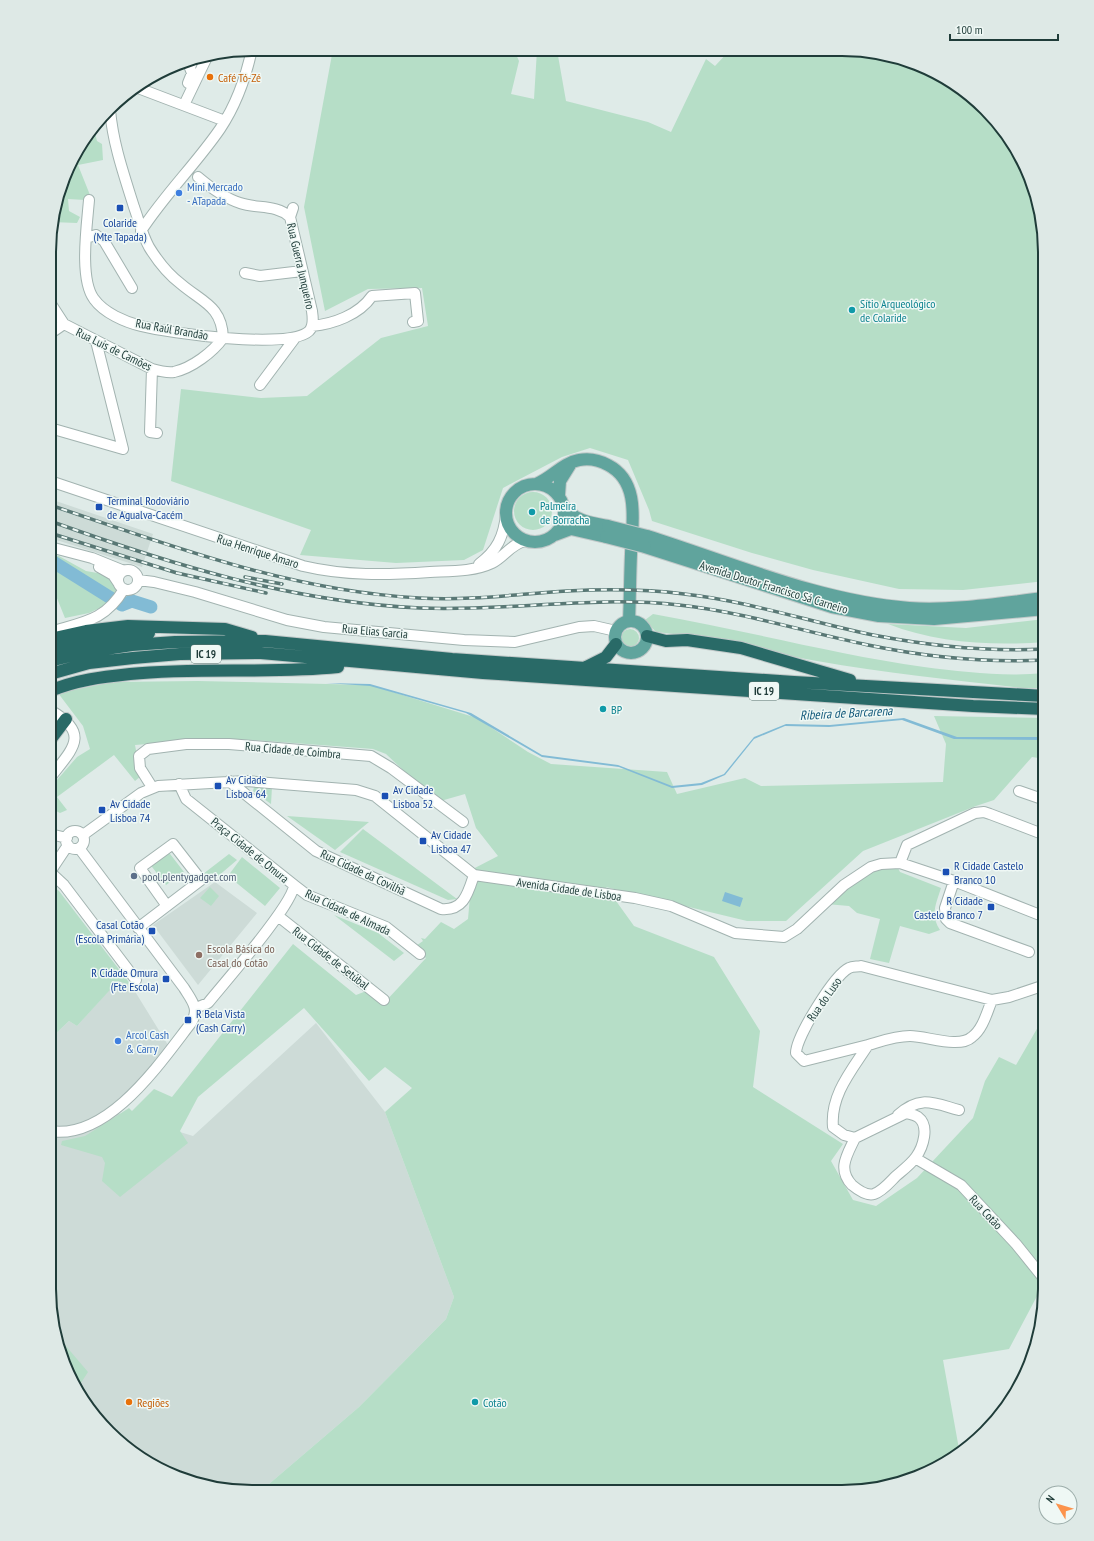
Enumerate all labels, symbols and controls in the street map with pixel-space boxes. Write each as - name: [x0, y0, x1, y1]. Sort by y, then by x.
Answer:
- scale bar: [950, 16, 1058, 42]
- text: 100 m: [956, 22, 983, 37]
- place label: Café Tó-Zé: [218, 70, 261, 85]
- marker: Café Tó-Zé: [205, 72, 215, 82]
- place label: Mini Mercado - ATapada: [187, 179, 243, 208]
- marker: Mini Mercado - ATapada: [174, 188, 184, 198]
- marker: Colaride (Mte Tapada): [115, 203, 125, 213]
- place label: Colaride (Mte Tapada): [94, 215, 147, 244]
- street label: Rua Guerra Junqueiro: [284, 221, 318, 311]
- place label: Sítio Arqueológico de Colaride: [860, 296, 935, 325]
- marker: Sítio Arqueológico de Colaride: [847, 305, 857, 315]
- street label: Rua Raúl Brandão: [134, 315, 210, 343]
- street label: Rua Luis de Camões: [74, 324, 154, 374]
- place label: Terminal Rodoviário de Agualva-Cacém: [107, 493, 189, 522]
- place label: Palmeira de Borracha: [540, 498, 589, 527]
- marker: Terminal Rodoviário de Agualva-Cacém: [94, 502, 104, 512]
- marker: Palmeira de Borracha: [527, 507, 537, 517]
- street label: Rua Henrique Amaro: [215, 531, 301, 571]
- street label: Avenida Doutor Francisco Sá Carneiro: [698, 557, 850, 617]
- street label: Rua Elias Garcia: [342, 621, 409, 641]
- road number: IC 19: [191, 645, 221, 663]
- road number: IC 19: [749, 682, 779, 700]
- place label: BP: [611, 702, 623, 717]
- water label: Ribeira de Barcarena: [799, 702, 894, 724]
- marker: BP: [598, 704, 608, 714]
- street label: Rua Cidade de Coimbra: [245, 738, 342, 762]
- place label: Av Cidade Lisboa 64: [226, 772, 267, 801]
- marker: Av Cidade Lisboa 64: [213, 781, 223, 791]
- place label: Av Cidade Lisboa 52: [393, 782, 433, 811]
- marker: Av Cidade Lisboa 52: [380, 791, 390, 801]
- place label: Av Cidade Lisboa 74: [110, 796, 151, 825]
- marker: Av Cidade Lisboa 74: [97, 805, 107, 815]
- street label: Praça Cidade de Omura: [208, 814, 292, 886]
- place label: Av Cidade Lisboa 47: [431, 827, 471, 856]
- marker: Av Cidade Lisboa 47: [418, 836, 428, 846]
- street label: Rua Cidade da Covilhã: [318, 846, 408, 898]
- place label: R Cidade Castelo Branco 10: [954, 858, 1023, 887]
- marker: R Cidade Castelo Branco 10: [941, 867, 951, 877]
- place label: pool.plentygadget.com: [142, 869, 237, 884]
- marker: pool.plentygadget.com: [129, 871, 139, 881]
- street label: Avenida Cidade de Lisboa: [516, 874, 623, 904]
- street label: Rua Cidade de Almada: [303, 886, 393, 938]
- place label: R Cidade Castelo Branco 7: [914, 893, 983, 922]
- marker: R Cidade Castelo Branco 7: [986, 902, 996, 912]
- place label: Casal Cotão (Escola Primária): [76, 917, 144, 946]
- street label: Rua Cidade de Setúbal: [290, 923, 372, 993]
- marker: Casal Cotão (Escola Primária): [147, 926, 157, 936]
- place label: Escola Básica do Casal do Cotão: [207, 941, 275, 970]
- marker: Escola Básica do Casal do Cotão: [194, 950, 204, 960]
- place label: R Cidade Omura (Fte Escola): [91, 965, 158, 994]
- marker: R Cidade Omura (Fte Escola): [161, 974, 171, 984]
- street label: Rua do Luso: [803, 974, 845, 1024]
- place label: R Bela Vista (Cash Carry): [196, 1006, 245, 1035]
- marker: R Bela Vista (Cash Carry): [183, 1015, 193, 1025]
- place label: Arcol Cash & Carry: [126, 1027, 169, 1056]
- marker: Arcol Cash & Carry: [113, 1036, 123, 1046]
- street label: Rua Cotão: [966, 1192, 1006, 1232]
- place label: Regiões: [137, 1395, 169, 1410]
- place label: Cotão: [483, 1395, 507, 1410]
- marker: Regiões: [124, 1397, 134, 1407]
- marker: Cotão: [470, 1397, 480, 1407]
- north arrow: [1038, 1485, 1078, 1525]
- text: N: [1043, 1492, 1057, 1505]

